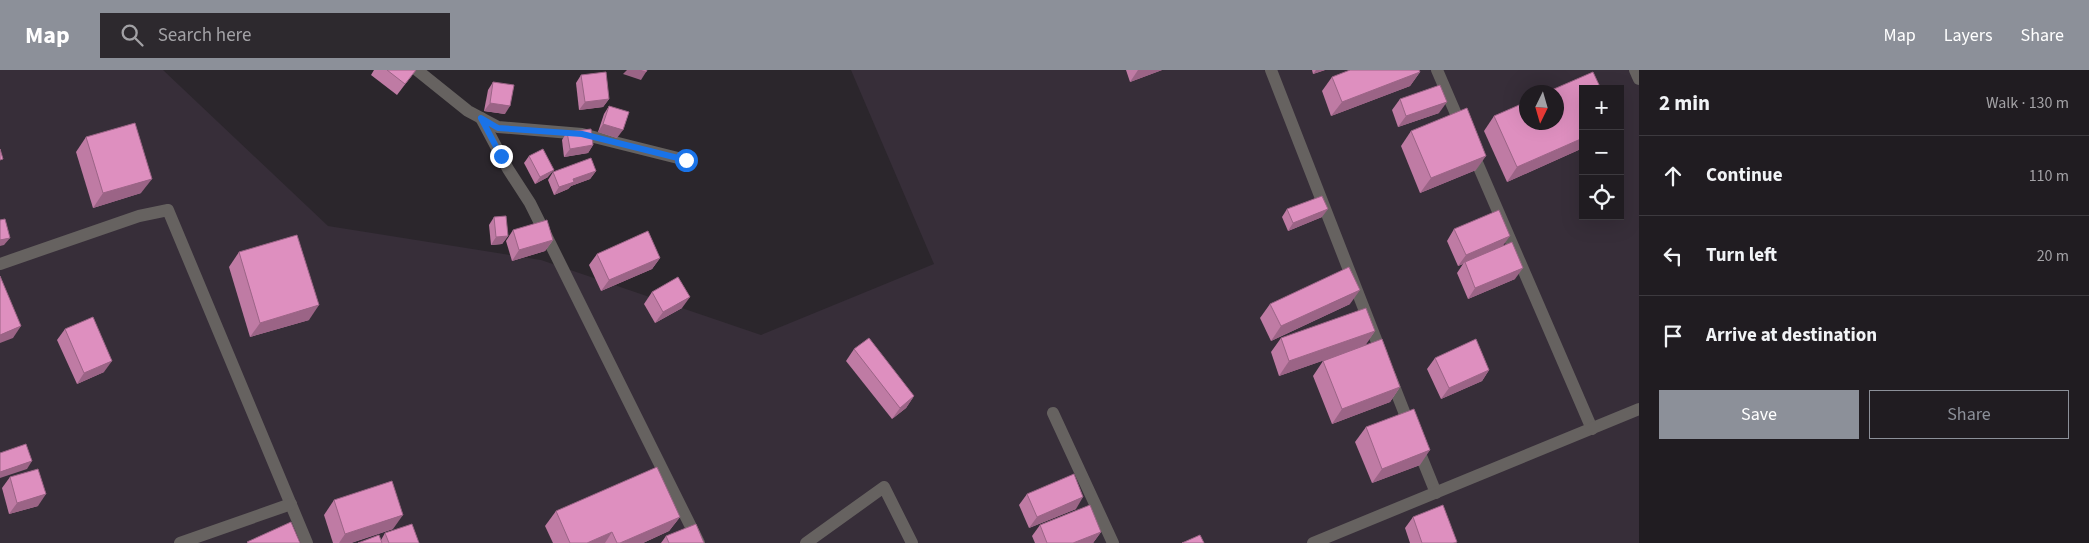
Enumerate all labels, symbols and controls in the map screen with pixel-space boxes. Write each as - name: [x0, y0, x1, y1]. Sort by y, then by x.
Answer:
- search box: [100, 13, 450, 58]
- text: Map: [25, 18, 70, 53]
- icon: search: [118, 21, 146, 49]
- text: Search here: [158, 22, 251, 49]
- text: Map: [1884, 23, 1916, 48]
- text: Layers: [1944, 23, 1993, 48]
- text: Share: [2021, 23, 2064, 48]
- north arrow: [1519, 85, 1564, 130]
- map controls: [1579, 85, 1624, 220]
- button: +: [1579, 85, 1624, 130]
- text: 2 min: [1659, 88, 1710, 118]
- text: Walk · 130 m: [1986, 92, 2069, 114]
- button: −: [1579, 130, 1624, 175]
- route end: [490, 145, 513, 168]
- route start: [675, 149, 698, 172]
- icon: ahead: [1659, 162, 1687, 190]
- text: Continue: [1706, 162, 1783, 189]
- text: 110 m: [2029, 165, 2069, 187]
- button: locate: [1579, 175, 1624, 220]
- icon: left: [1659, 242, 1687, 270]
- text: Turn left: [1706, 242, 1777, 269]
- text: 20 m: [2037, 245, 2069, 267]
- icon: arrive: [1659, 322, 1687, 350]
- text: Arrive at destination: [1706, 322, 1877, 349]
- button: Save: [1659, 390, 1859, 439]
- button: Share: [1869, 390, 2069, 439]

